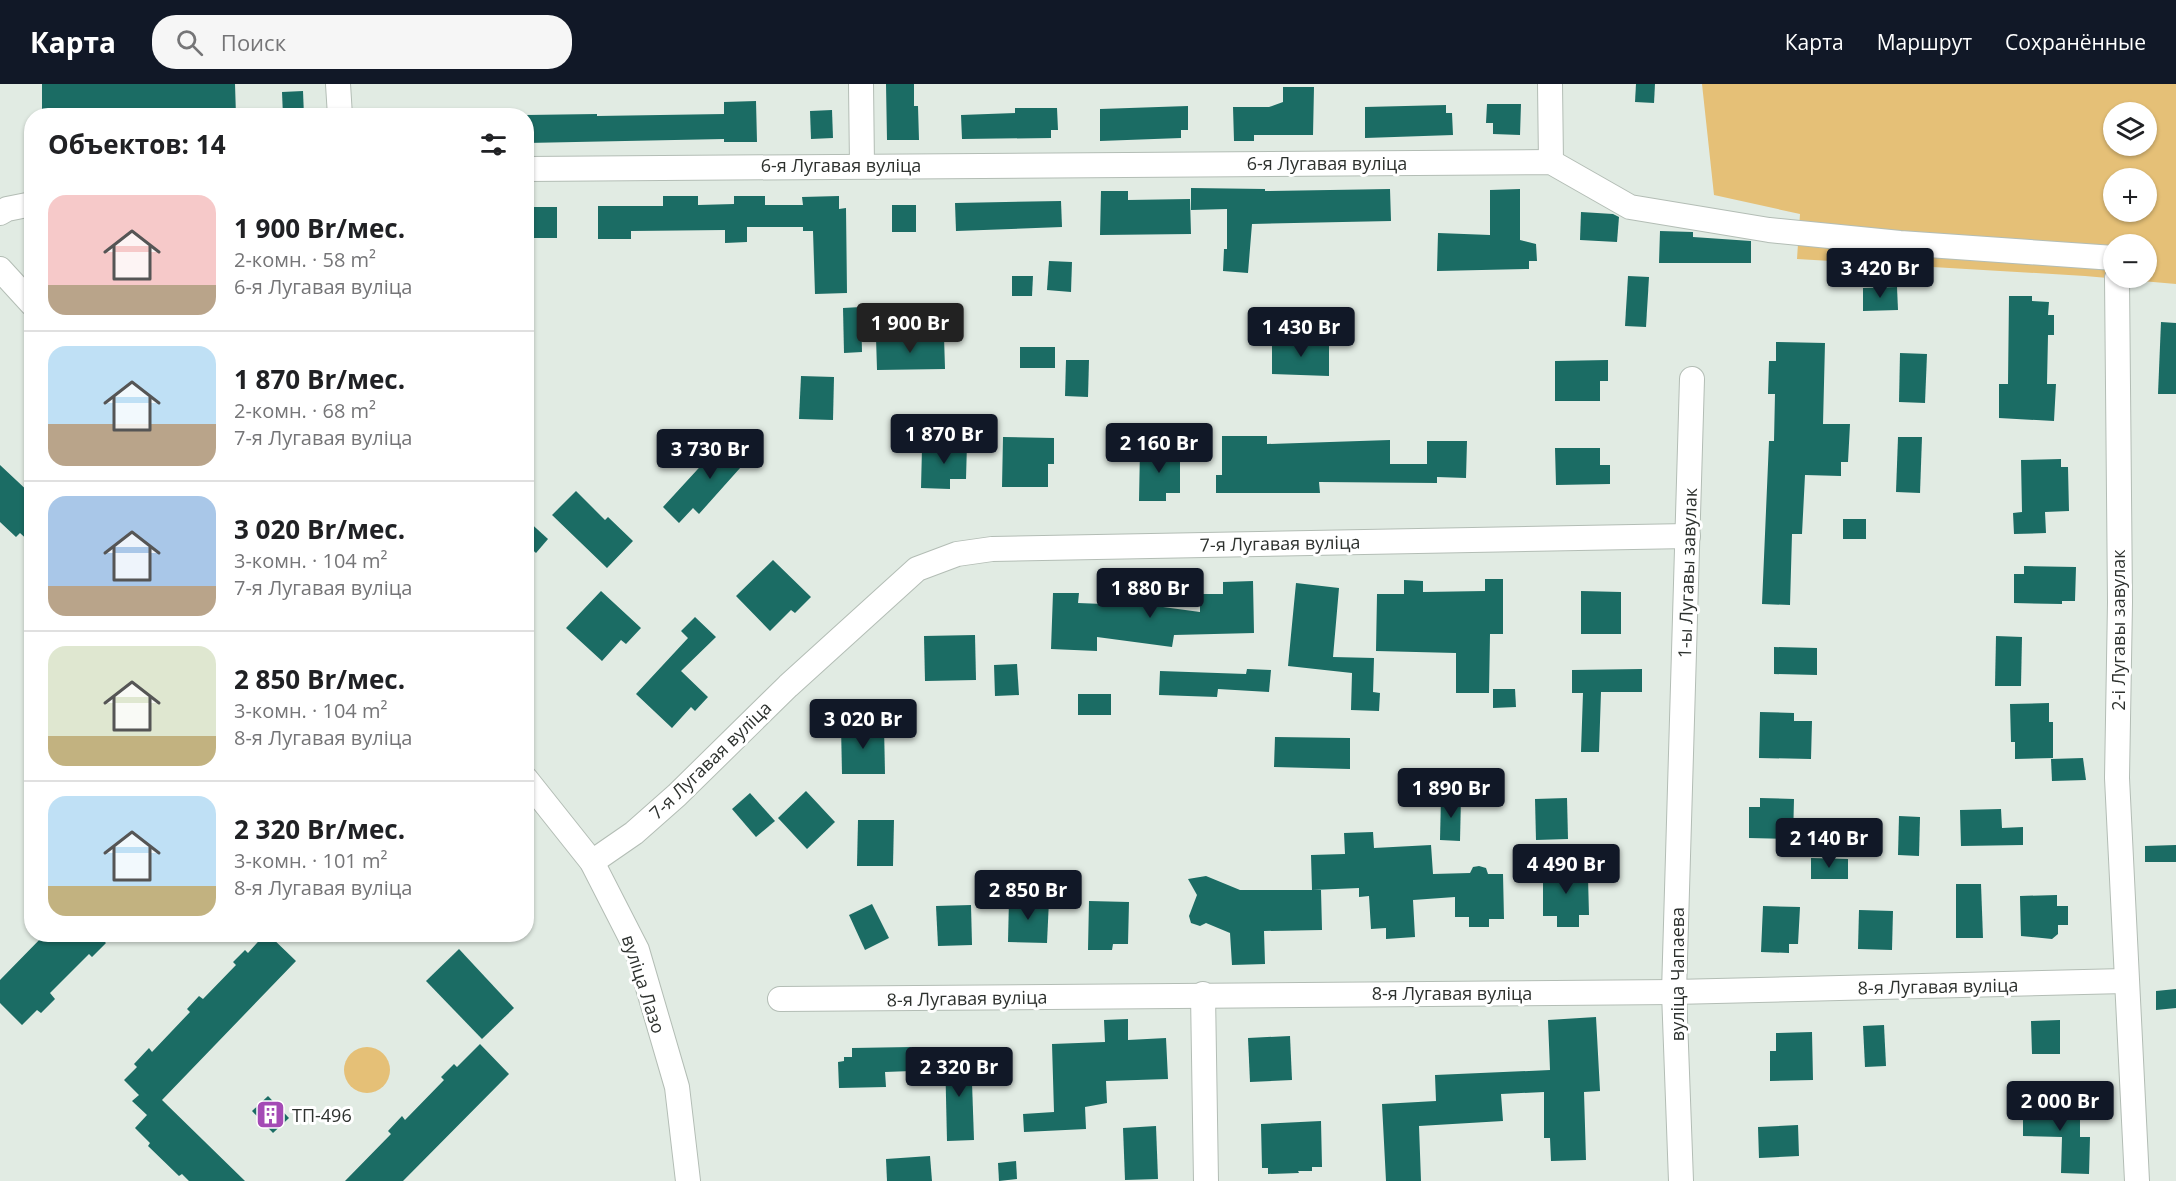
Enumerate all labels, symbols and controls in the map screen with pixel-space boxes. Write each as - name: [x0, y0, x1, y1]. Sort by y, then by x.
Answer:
- search box: [152, 15, 572, 69]
- text: Карта: [30, 23, 116, 61]
- icon: search: [173, 26, 206, 59]
- text: Поиск: [221, 27, 286, 57]
- text: Карта: [1785, 28, 1844, 56]
- text: Маршрут: [1877, 28, 1972, 56]
- text: Сохранённые: [2005, 28, 2146, 56]
- map controls: [2103, 102, 2157, 288]
- button: layers: [2103, 102, 2157, 156]
- text: Объектов: 14: [48, 126, 226, 162]
- icon: filters: [477, 128, 510, 161]
- street label: 6-я Лугавая вуліца: [1247, 151, 1407, 175]
- street label: 6-я Лугавая вуліца: [761, 153, 921, 177]
- button: +: [2103, 168, 2157, 222]
- text: 1 900 Br/мес.: [234, 210, 405, 246]
- icon: home: [96, 219, 168, 291]
- button: −: [2103, 234, 2157, 288]
- text: 2-комн. · 58 m²: [234, 246, 376, 273]
- pin: 3 420 Br: [1818, 248, 1942, 299]
- text: 3 420 Br: [1841, 254, 1919, 281]
- text: 6-я Лугавая вуліца: [234, 273, 412, 300]
- pin: 1 900 Br: [848, 303, 972, 354]
- pin: 1 430 Br: [1239, 307, 1363, 358]
- text: 1 900 Br: [871, 309, 949, 336]
- text: 1 430 Br: [1262, 313, 1340, 340]
- text: 1 870 Br/мес.: [234, 361, 405, 397]
- icon: home: [96, 370, 168, 442]
- text: 2-комн. · 68 m²: [234, 397, 376, 424]
- pin: 1 870 Br: [882, 414, 1006, 465]
- text: 1 870 Br: [905, 420, 983, 447]
- pin: 2 160 Br: [1097, 423, 1221, 474]
- text: 7-я Лугавая вуліца: [234, 424, 412, 451]
- pin: 3 730 Br: [648, 429, 772, 480]
- text: 2 160 Br: [1120, 429, 1198, 456]
- text: 3 730 Br: [671, 435, 749, 462]
- street label: 1-ы Лугавы завулак: [1672, 487, 1702, 659]
- text: 3 020 Br/мес.: [234, 511, 405, 547]
- icon: home: [96, 520, 168, 592]
- street label: 7-я Лугавая вуліца: [1199, 530, 1361, 556]
- text: 3-комн. · 104 m²: [234, 547, 387, 574]
- street label: 2-і Лугавы завулак: [2106, 549, 2130, 711]
- pin: 1 880 Br: [1088, 568, 1212, 619]
- text: 7-я Лугавая вуліца: [234, 574, 412, 601]
- text: 1 880 Br: [1111, 574, 1189, 601]
- text: 2 850 Br/мес.: [234, 661, 405, 697]
- icon: home: [96, 670, 168, 742]
- street label: 7-я Лугавая вуліца: [644, 696, 776, 824]
- text: 3-комн. · 104 m²: [234, 697, 387, 724]
- pin: 3 020 Br: [801, 699, 925, 750]
- text: 3 020 Br: [824, 705, 902, 732]
- text: 8-я Лугавая вуліца: [234, 724, 412, 751]
- pin: 1 890 Br: [1389, 768, 1513, 819]
- text: 1 890 Br: [1412, 774, 1490, 801]
- text: 2 320 Br/мес.: [234, 811, 405, 847]
- pin: 2 140 Br: [1767, 818, 1891, 869]
- icon: home: [96, 820, 168, 892]
- text: 2 140 Br: [1790, 824, 1868, 851]
- pin: 4 490 Br: [1504, 844, 1628, 895]
- text: 3-комн. · 101 m²: [234, 847, 387, 874]
- text: 4 490 Br: [1527, 850, 1605, 877]
- pin: 2 850 Br: [966, 870, 1090, 921]
- text: 8-я Лугавая вуліца: [234, 874, 412, 901]
- text: 2 850 Br: [989, 876, 1067, 903]
- street label: вуліца Чапаева: [1665, 907, 1689, 1041]
- street label: вуліца Лазо: [617, 932, 671, 1036]
- street label: 8-я Лугавая вуліца: [1857, 973, 2019, 999]
- street label: 8-я Лугавая вуліца: [1372, 981, 1532, 1005]
- street label: 8-я Лугавая вуліца: [886, 985, 1048, 1011]
- pin: 2 320 Br: [897, 1047, 1021, 1098]
- text: 2 320 Br: [920, 1053, 998, 1080]
- pin: 2 000 Br: [1998, 1081, 2122, 1132]
- text: 2 000 Br: [2021, 1087, 2099, 1114]
- building icon: ТП-496: [255, 1099, 287, 1131]
- place label: ТП-496: [292, 1103, 352, 1127]

